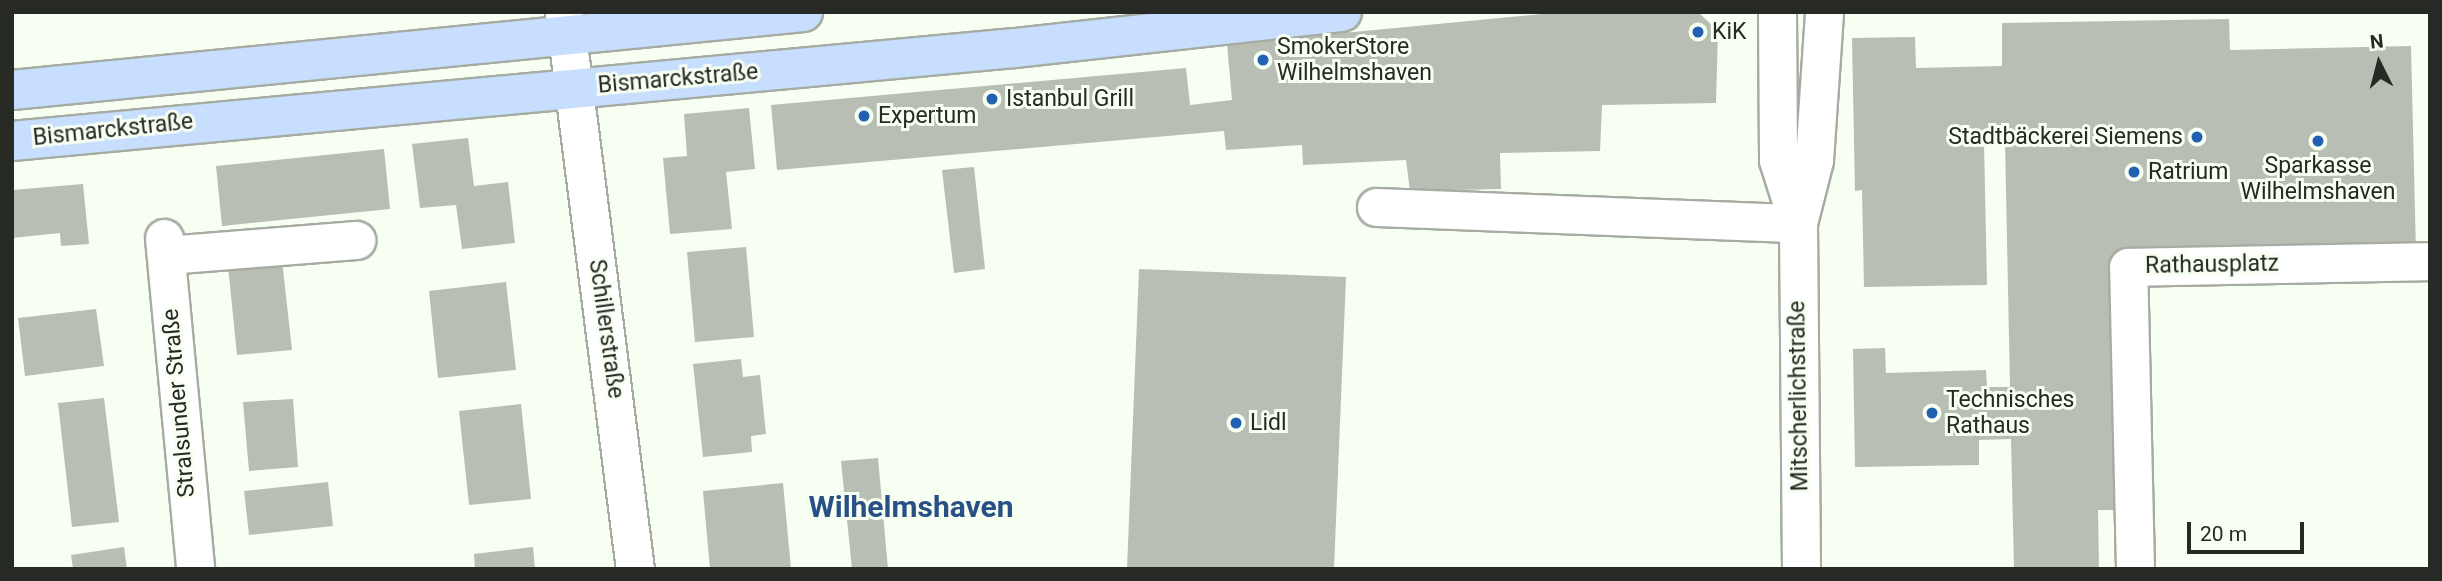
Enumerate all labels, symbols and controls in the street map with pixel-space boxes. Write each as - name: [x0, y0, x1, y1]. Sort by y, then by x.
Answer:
- place label: KiK: [1712, 18, 1746, 46]
- marker: KiK: [1690, 24, 1706, 40]
- north arrow: [2344, 28, 2414, 98]
- text: N: [2369, 29, 2385, 54]
- place label: SmokerStore Wilhelmshaven: [1277, 33, 1432, 87]
- marker: SmokerStore Wilhelmshaven: [1255, 52, 1271, 68]
- street label: Bismarckstraße: [597, 58, 759, 100]
- place label: Istanbul Grill: [1006, 85, 1134, 113]
- marker: Istanbul Grill: [984, 91, 1000, 107]
- place label: Expertum: [878, 102, 976, 130]
- street label: Bismarckstraße: [32, 108, 194, 152]
- marker: Expertum: [856, 108, 872, 124]
- place label: Stadtbäckerei Siemens: [1948, 123, 2183, 151]
- marker: Stadtbäckerei Siemens: [2189, 129, 2205, 145]
- marker: Sparkasse Wilhelmshaven: [2310, 133, 2326, 149]
- place label: Sparkasse Wilhelmshaven: [2241, 152, 2395, 206]
- place label: Ratrium: [2148, 158, 2228, 186]
- marker: Ratrium: [2126, 164, 2142, 180]
- street label: Rathausplatz: [2145, 250, 2279, 280]
- street label: Schillerstraße: [583, 258, 629, 400]
- street label: Mitscherlichstraße: [1784, 300, 1814, 492]
- street label: Stralsunder Straße: [157, 307, 201, 499]
- place label: Technisches Rathaus: [1946, 386, 2074, 440]
- marker: Technisches Rathaus: [1924, 405, 1940, 421]
- place label: Lidl: [1250, 409, 1287, 437]
- marker: Lidl: [1228, 415, 1244, 431]
- district label: Wilhelmshaven: [808, 489, 1014, 525]
- scale bar: [2190, 508, 2307, 552]
- text: 20 m: [2200, 522, 2247, 546]

